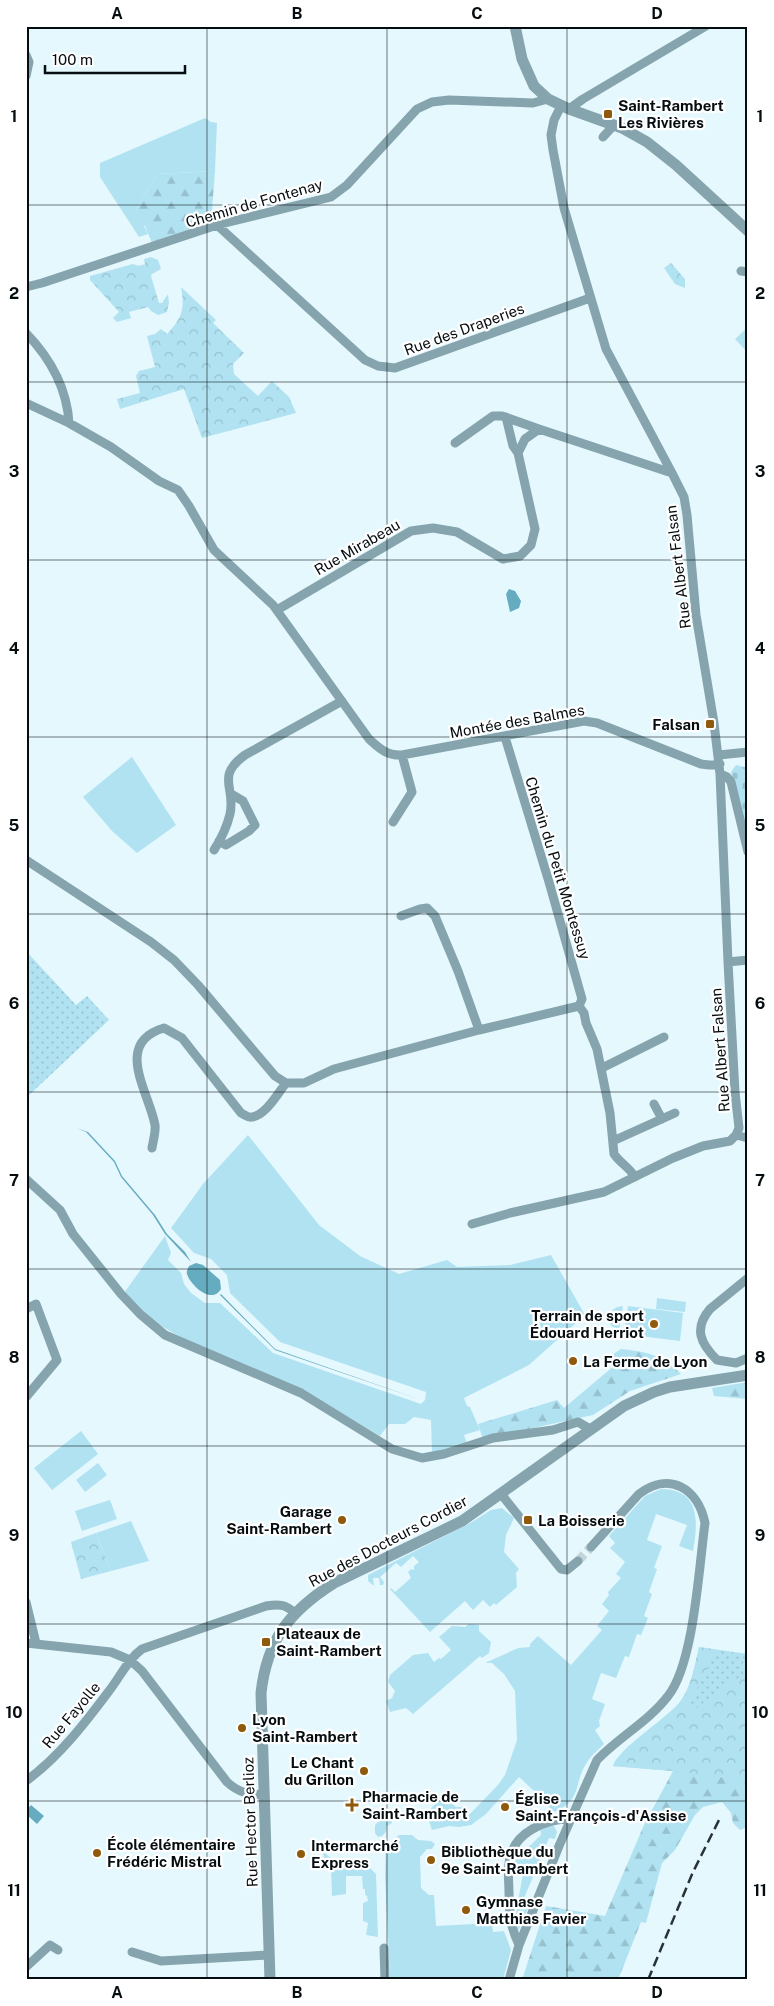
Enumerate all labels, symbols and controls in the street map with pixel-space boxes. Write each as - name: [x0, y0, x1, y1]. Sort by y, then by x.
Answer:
- text: A: [111, 4, 123, 23]
- text: B: [292, 4, 303, 23]
- text: C: [471, 4, 483, 23]
- text: D: [651, 4, 663, 23]
- scale bar: [45, 42, 185, 74]
- text: 100 m: [52, 51, 93, 68]
- place label: Saint-Rambert Les Rivières: [618, 97, 724, 131]
- text: 1: [11, 107, 17, 126]
- text: 1: [757, 107, 763, 126]
- marker: Saint-Rambert Les Rivières: [602, 108, 614, 120]
- street label: Chemin de Fontenay: [184, 175, 324, 231]
- text: 2: [9, 284, 19, 303]
- text: 2: [755, 284, 765, 303]
- street label: Rue des Draperies: [402, 299, 526, 359]
- text: 3: [9, 462, 19, 481]
- text: 3: [755, 462, 765, 481]
- street label: Rue Albert Falsan: [662, 504, 694, 630]
- street label: Rue Mirabeau: [311, 516, 403, 578]
- text: 4: [9, 639, 20, 658]
- text: 4: [755, 639, 766, 658]
- street label: Montée des Balmes: [448, 701, 586, 741]
- place label: Falsan: [652, 716, 700, 733]
- marker: Falsan: [704, 718, 716, 730]
- street label: Chemin du Petit Montessuy: [522, 775, 594, 961]
- text: 5: [9, 816, 20, 835]
- text: 5: [755, 816, 766, 835]
- street label: Rue Albert Falsan: [707, 987, 733, 1113]
- text: 6: [9, 994, 19, 1013]
- text: 6: [755, 994, 765, 1013]
- text: 7: [9, 1171, 19, 1190]
- text: 7: [755, 1171, 765, 1190]
- place label: Terrain de sport Édouard Herriot: [530, 1307, 644, 1341]
- marker: Terrain de sport Édouard Herriot: [648, 1318, 660, 1330]
- text: 8: [9, 1348, 20, 1367]
- text: 8: [755, 1348, 766, 1367]
- place label: La Ferme de Lyon: [583, 1353, 707, 1370]
- marker: La Ferme de Lyon: [567, 1355, 579, 1367]
- street label: Rue des Docteurs Cordier: [306, 1492, 470, 1590]
- place label: Garage Saint-Rambert: [226, 1503, 332, 1537]
- place label: La Boisserie: [538, 1512, 625, 1529]
- marker: Garage Saint-Rambert: [336, 1514, 348, 1526]
- marker: La Boisserie: [522, 1514, 534, 1526]
- text: 9: [9, 1526, 19, 1545]
- text: 9: [755, 1526, 765, 1545]
- place label: Plateaux de Saint-Rambert: [276, 1625, 382, 1659]
- marker: Plateaux de Saint-Rambert: [260, 1636, 272, 1648]
- street label: Rue Fayolle: [38, 1679, 104, 1751]
- text: 10: [5, 1703, 23, 1722]
- text: 10: [751, 1703, 769, 1722]
- place label: Lyon Saint-Rambert: [252, 1711, 358, 1745]
- marker: Lyon Saint-Rambert: [236, 1722, 248, 1734]
- place label: Le Chant du Grillon: [284, 1754, 354, 1788]
- street label: Rue Hector Berlioz: [239, 1757, 261, 1887]
- marker: Le Chant du Grillon: [358, 1765, 370, 1777]
- place label: Pharmacie de Saint-Rambert: [362, 1788, 468, 1822]
- place label: Église Saint-François-d'Assise: [515, 1790, 686, 1824]
- marker: Pharmacie de Saint-Rambert: [346, 1799, 358, 1811]
- marker: Église Saint-François-d'Assise: [499, 1801, 511, 1813]
- place label: École élémentaire Frédéric Mistral: [107, 1836, 236, 1870]
- place label: Intermarché Express: [311, 1837, 399, 1871]
- place label: Bibliothèque du 9e Saint-Rambert: [441, 1843, 569, 1877]
- marker: École élémentaire Frédéric Mistral: [91, 1847, 103, 1859]
- marker: Intermarché Express: [295, 1848, 307, 1860]
- marker: Bibliothèque du 9e Saint-Rambert: [425, 1854, 437, 1866]
- text: 11: [7, 1881, 21, 1900]
- text: 11: [753, 1881, 767, 1900]
- place label: Gymnase Matthias Favier: [476, 1893, 586, 1927]
- marker: Gymnase Matthias Favier: [460, 1904, 472, 1916]
- text: A: [111, 1983, 123, 2002]
- text: B: [292, 1983, 303, 2002]
- text: C: [471, 1983, 483, 2002]
- text: D: [651, 1983, 663, 2002]

